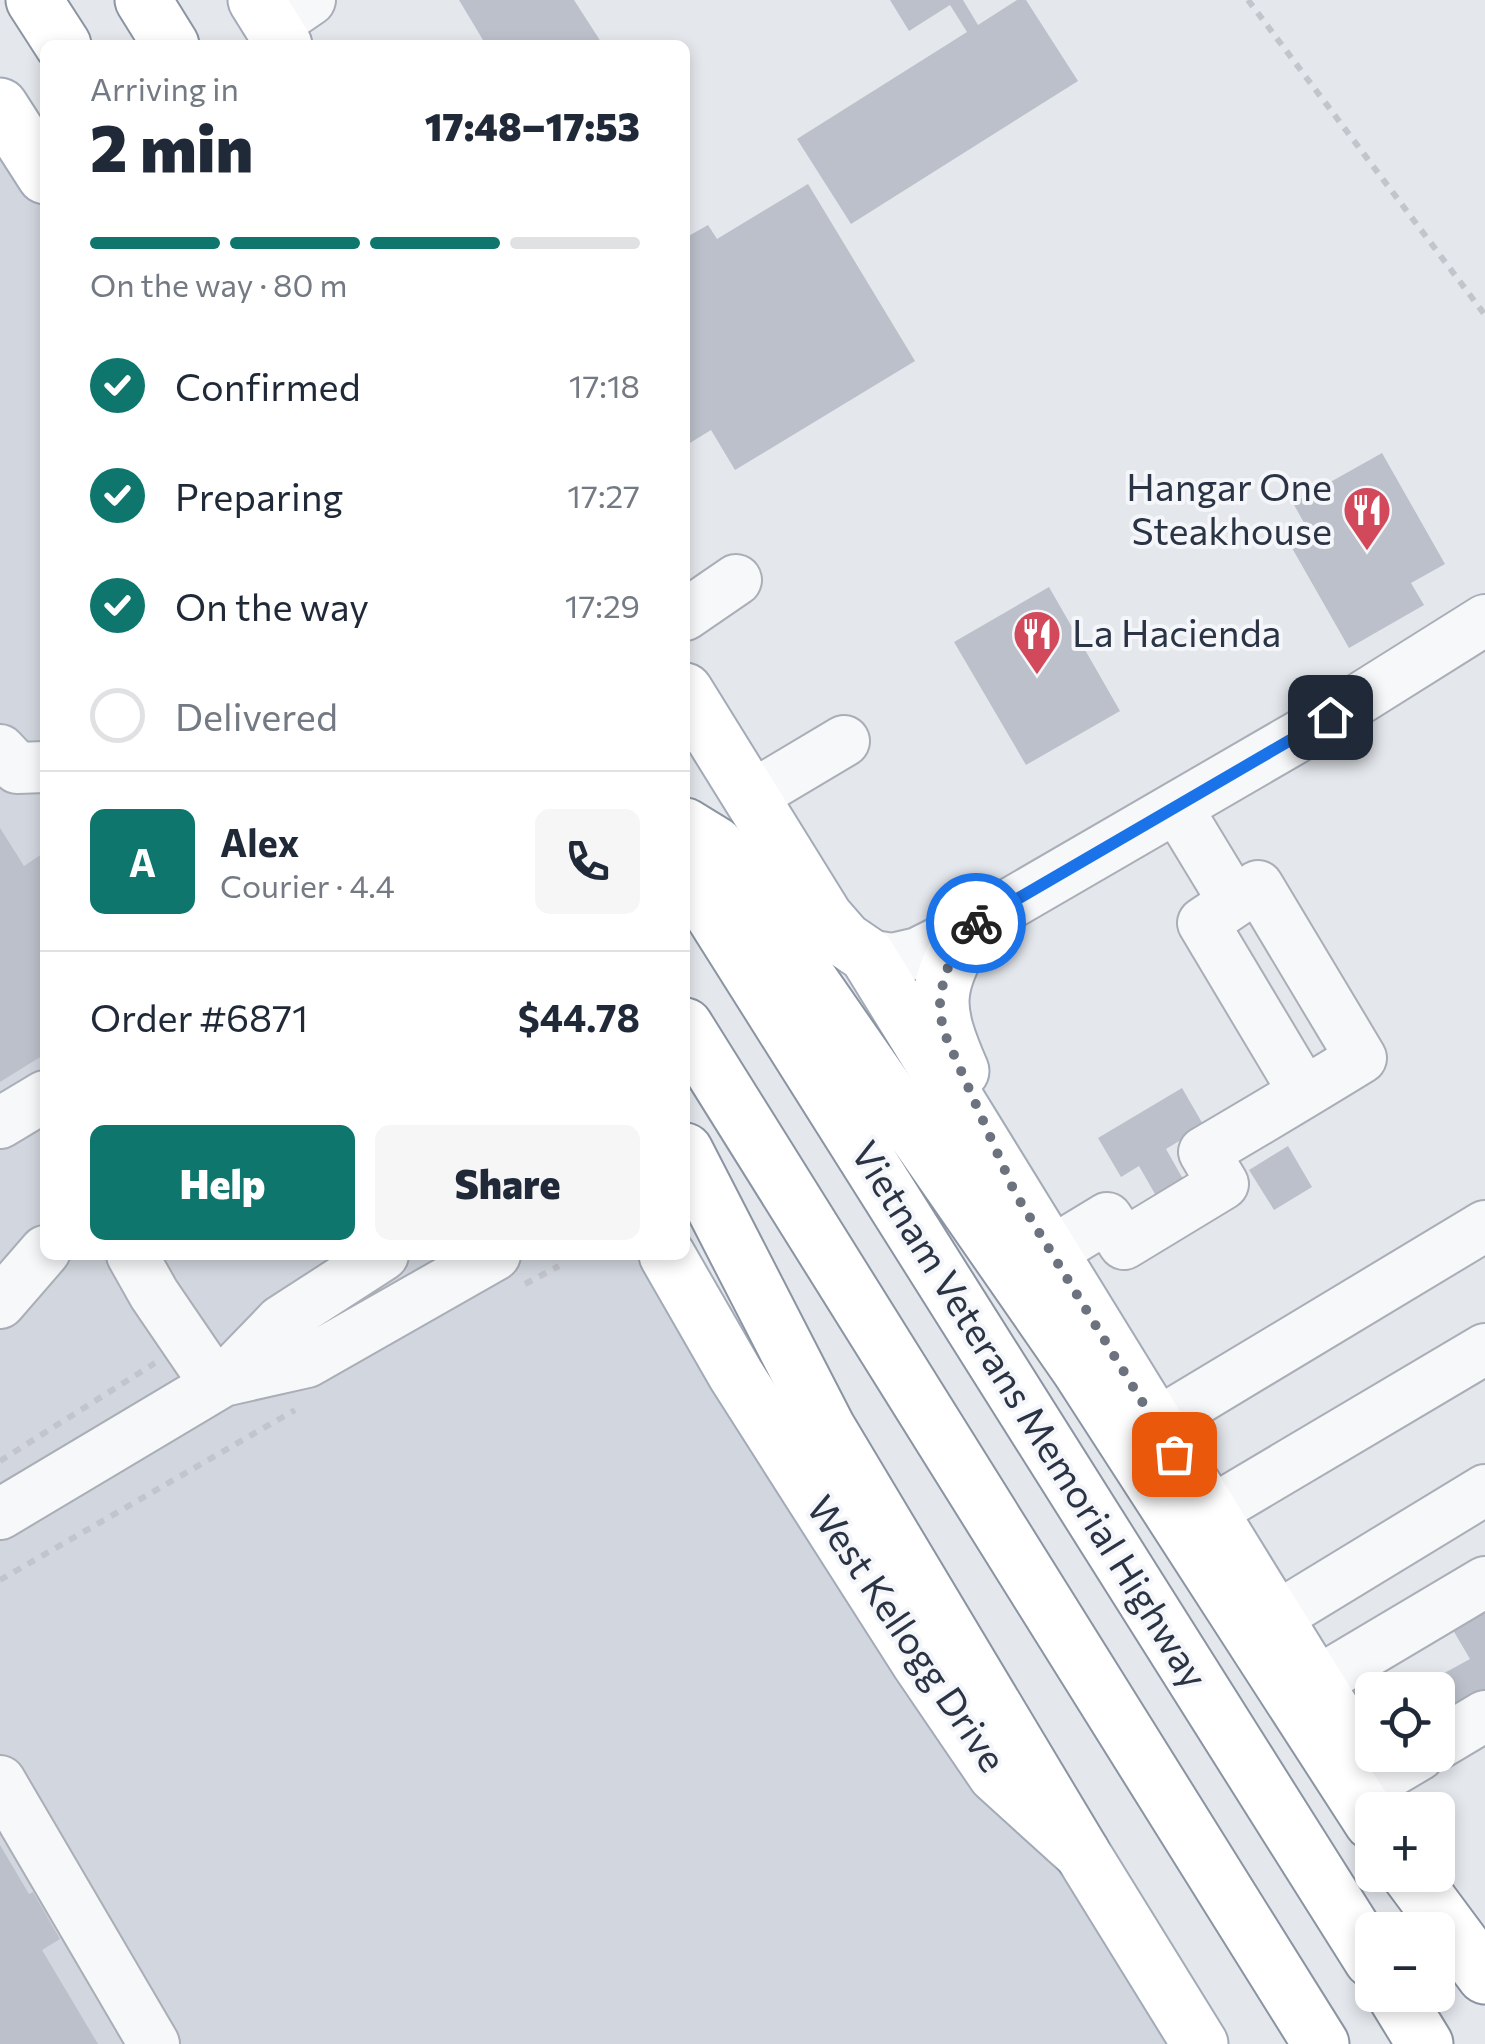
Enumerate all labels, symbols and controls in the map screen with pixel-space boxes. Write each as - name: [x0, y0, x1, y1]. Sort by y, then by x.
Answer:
- text: Arriving in: [90, 68, 239, 108]
- text: 17:48–17:53: [425, 102, 640, 149]
- text: 2 min: [90, 106, 253, 185]
- text: On the way · 80 m: [90, 264, 347, 304]
- icon: check: [90, 358, 145, 413]
- text: Confirmed: [175, 362, 361, 409]
- text: 17:18: [569, 365, 640, 405]
- place label: Hangar One Steakhouse: [1126, 462, 1332, 553]
- icon: check: [90, 468, 145, 523]
- text: Preparing: [175, 472, 343, 519]
- text: 17:27: [567, 475, 640, 515]
- restaurant icon: Hangar One Steakhouse: [1341, 484, 1393, 552]
- icon: check: [90, 578, 145, 633]
- text: On the way: [175, 582, 369, 629]
- text: 17:29: [565, 585, 640, 625]
- restaurant icon: La Hacienda: [1011, 608, 1063, 676]
- place label: La Hacienda: [1072, 608, 1281, 655]
- pin: [1288, 675, 1373, 760]
- icon: home: [1303, 690, 1358, 745]
- text: Delivered: [175, 692, 338, 739]
- button: phone: [535, 809, 640, 914]
- text: Alex: [220, 818, 299, 865]
- text: A: [129, 838, 156, 885]
- text: Courier · 4.4: [220, 865, 395, 905]
- courier: [926, 873, 1026, 973]
- icon: bike: [949, 896, 1004, 951]
- text: Order #6871: [90, 993, 308, 1040]
- text: $44.78: [518, 993, 640, 1040]
- button: Help: [90, 1125, 355, 1240]
- button: Share: [375, 1125, 640, 1240]
- street label: Vietnam Veterans Memorial Highway: [843, 1131, 1220, 1696]
- pin: [1132, 1412, 1217, 1497]
- icon: bag: [1147, 1427, 1202, 1482]
- street label: West Kellogg Drive: [798, 1486, 1018, 1779]
- map controls: [1355, 1672, 1455, 2012]
- button: locate: [1355, 1672, 1455, 1772]
- button: +: [1355, 1792, 1455, 1892]
- button: −: [1355, 1912, 1455, 2012]

